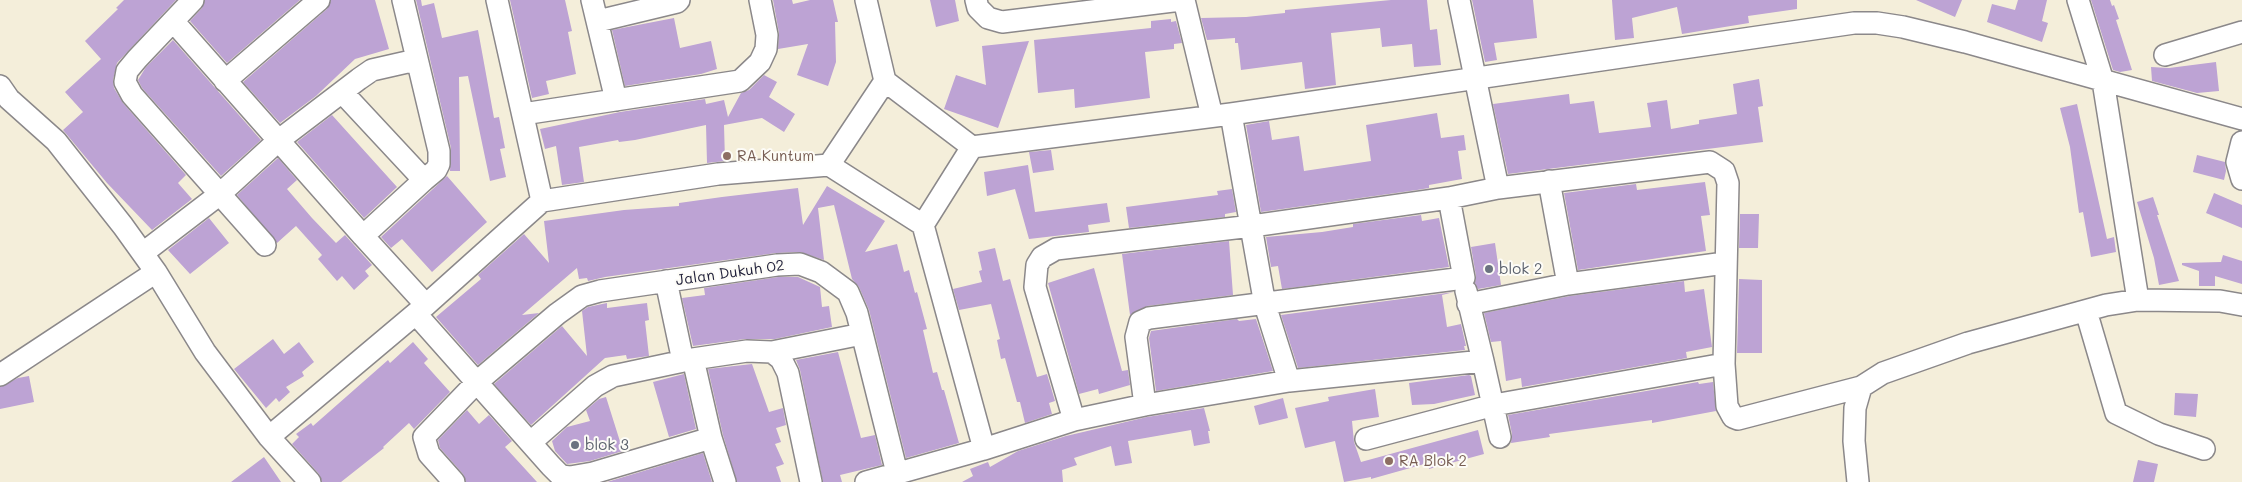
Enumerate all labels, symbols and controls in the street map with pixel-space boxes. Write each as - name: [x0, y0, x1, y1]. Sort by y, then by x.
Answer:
- place label: RA Kuntum: [737, 147, 814, 165]
- marker: RA Kuntum: [721, 150, 733, 162]
- street label: Jalan Dukuh 02: [675, 256, 785, 290]
- place label: blok 2: [1499, 260, 1542, 278]
- marker: blok 2: [1483, 263, 1495, 275]
- place label: blok 3: [585, 436, 629, 454]
- marker: blok 3: [569, 439, 581, 451]
- place label: RA Blok 2: [1399, 452, 1467, 470]
- marker: RA Blok 2: [1383, 455, 1395, 467]

